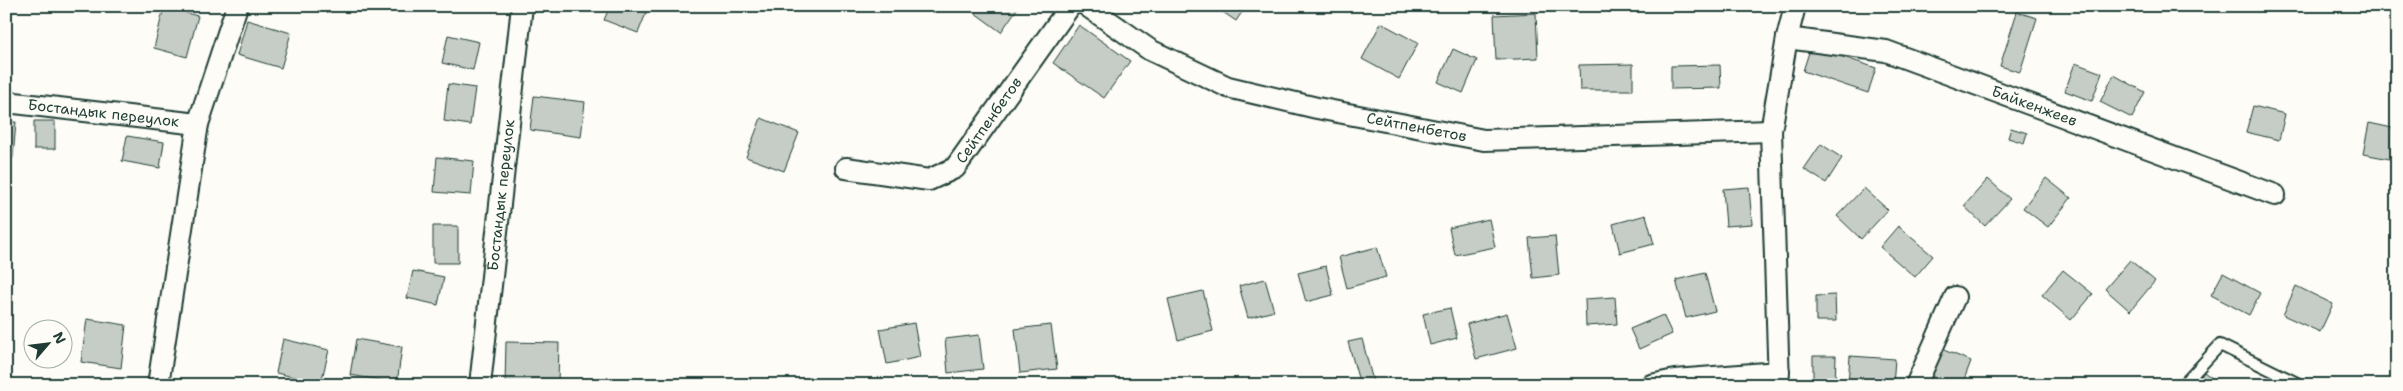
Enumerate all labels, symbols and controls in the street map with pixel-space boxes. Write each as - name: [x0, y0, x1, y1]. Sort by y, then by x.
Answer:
- street label: Сейтпенбетов: [951, 73, 1026, 167]
- street label: Байкенжеев: [1989, 81, 2080, 131]
- street label: Бостандык переулок: [27, 95, 180, 132]
- street label: Сейтпенбетов: [1365, 108, 1468, 146]
- street label: Бостандык переулок: [483, 118, 519, 272]
- north arrow: [22, 318, 72, 368]
- text: N: [49, 329, 70, 347]

